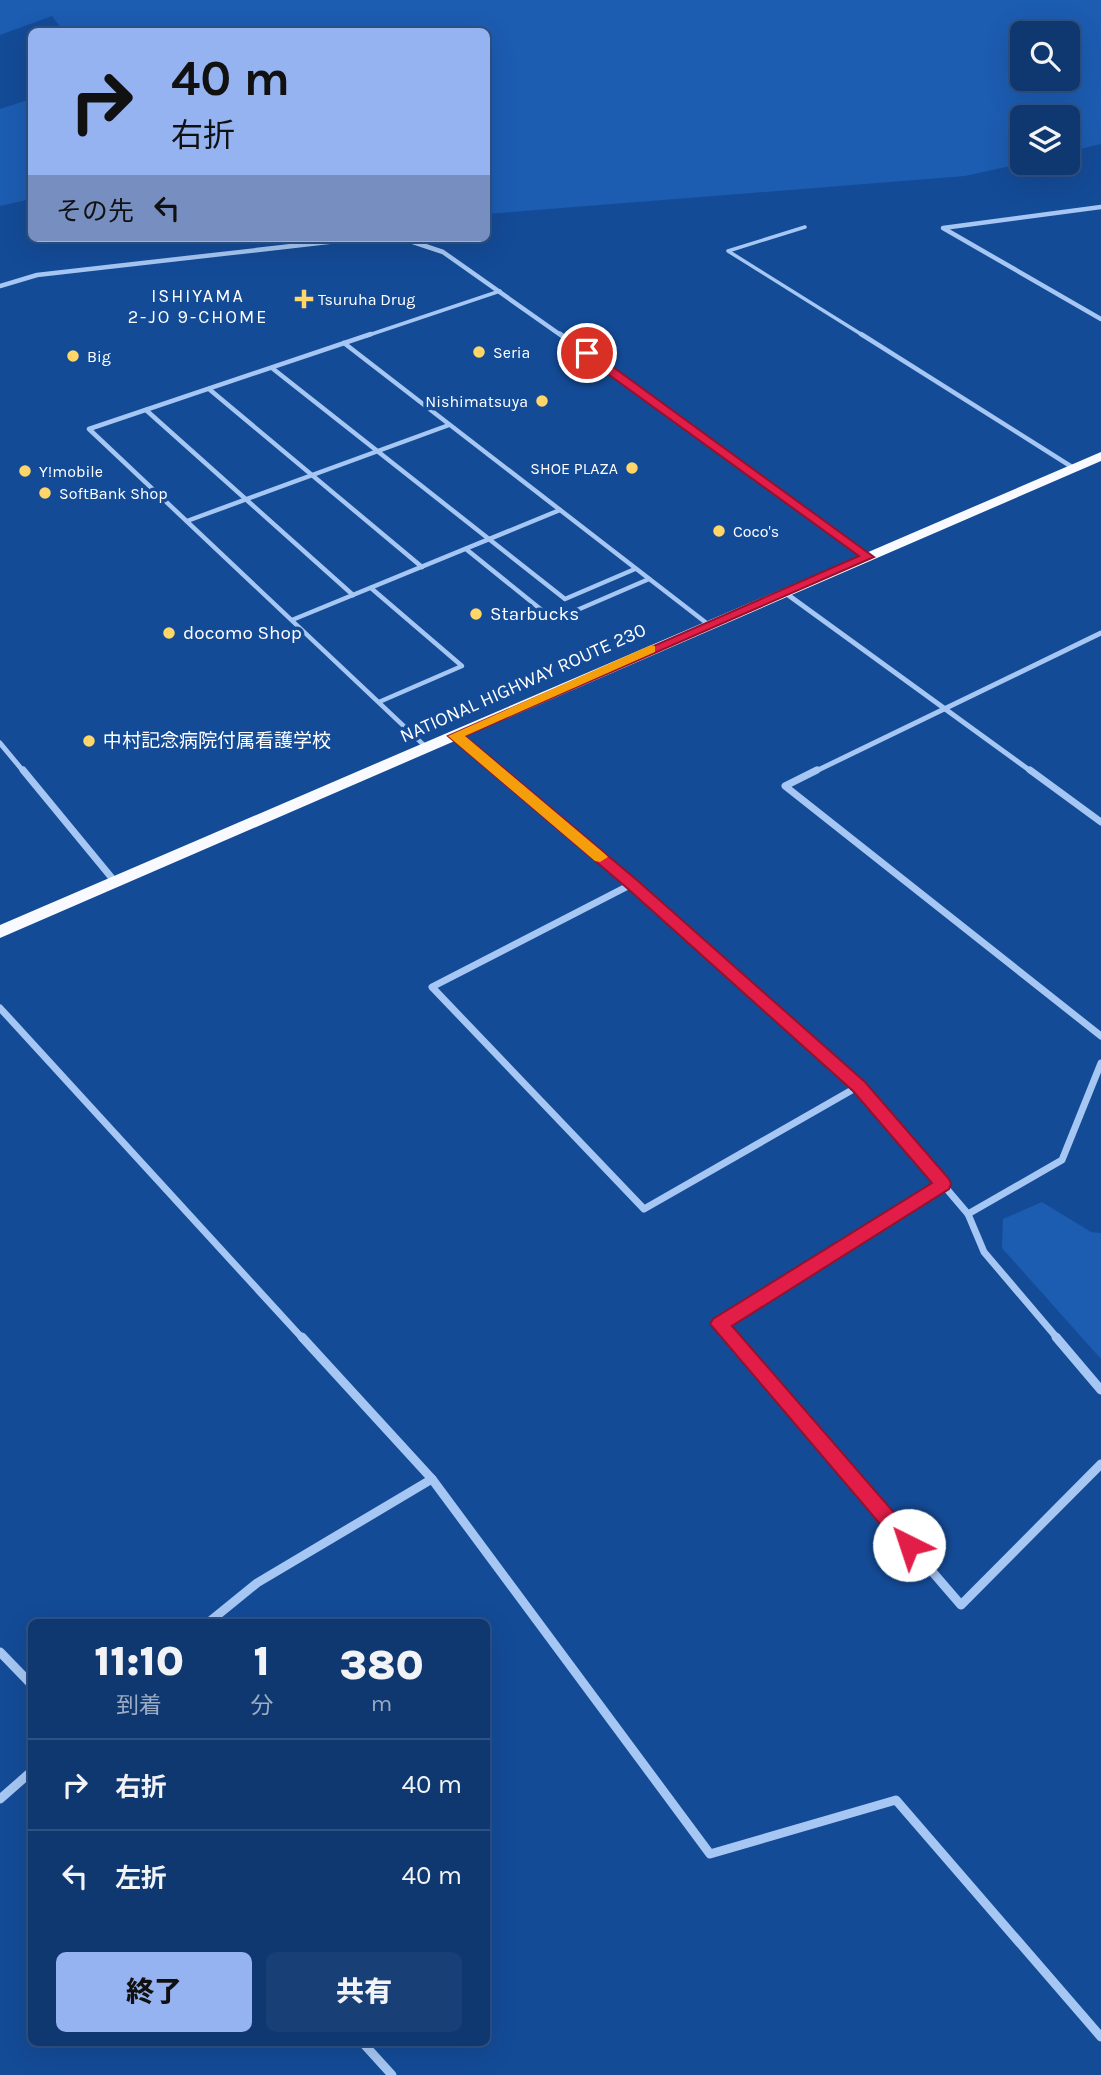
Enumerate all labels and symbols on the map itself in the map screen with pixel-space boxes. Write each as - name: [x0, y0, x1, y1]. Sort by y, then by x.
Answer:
- district label: ISHIYAMA 2-JO 9-CHOME: [128, 285, 268, 328]
- place label: Tsuruha Drug: [318, 290, 415, 309]
- marker: Tsuruha Drug: [296, 291, 312, 307]
- pin: [557, 323, 617, 383]
- place label: Seria: [493, 343, 530, 362]
- marker: Seria: [471, 344, 487, 360]
- place label: Big: [87, 347, 111, 366]
- marker: Big: [65, 348, 81, 364]
- place label: Nishimatsuya: [425, 392, 528, 411]
- marker: Nishimatsuya: [534, 393, 550, 409]
- place label: SHOE PLAZA: [530, 459, 618, 478]
- marker: SHOE PLAZA: [624, 460, 640, 476]
- place label: Y!mobile: [39, 462, 103, 481]
- marker: Y!mobile: [17, 463, 33, 479]
- place label: SoftBank Shop: [59, 484, 168, 503]
- marker: SoftBank Shop: [37, 485, 53, 501]
- place label: Coco's: [733, 522, 779, 541]
- marker: Coco's: [711, 523, 727, 539]
- place label: Starbucks: [490, 603, 579, 625]
- marker: Starbucks: [468, 606, 484, 622]
- street label: NATIONAL HIGHWAY ROUTE 230: [397, 619, 649, 747]
- place label: docomo Shop: [183, 622, 302, 644]
- marker: docomo Shop: [161, 625, 177, 641]
- place label: 中村記念病院付属看護学校: [103, 730, 331, 752]
- marker: 中村記念病院付属看護学校: [81, 733, 97, 749]
- position arrow: [872, 1508, 946, 1582]

